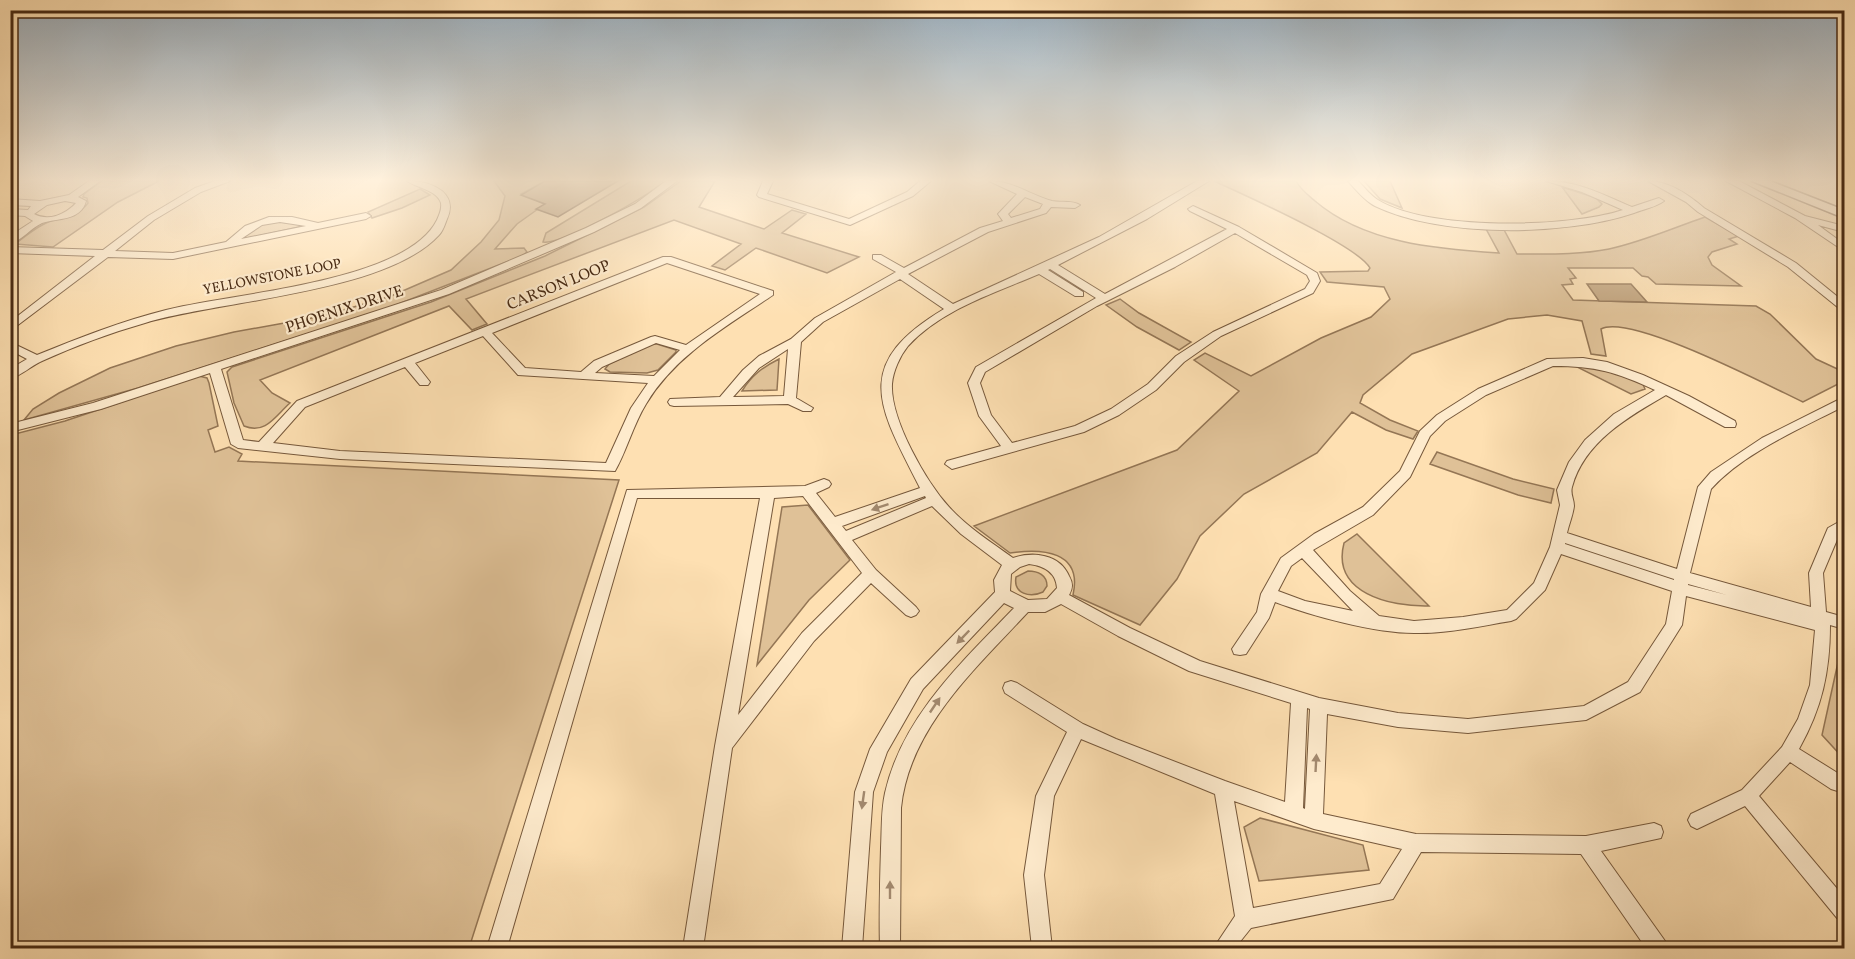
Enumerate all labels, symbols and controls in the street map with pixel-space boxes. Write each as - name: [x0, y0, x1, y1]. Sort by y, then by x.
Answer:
- street label: YELLOWSTONE LOOP: [202, 255, 343, 300]
- street label: CARSON LOOP: [504, 255, 614, 317]
- street label: PHOENIX DRIVE: [283, 280, 406, 339]
- one-way arrow: [871, 503, 889, 513]
- one-way arrow: [956, 629, 970, 644]
- one-way arrow: [929, 697, 941, 713]
- one-way arrow: [1312, 753, 1321, 772]
- one-way arrow: [859, 791, 868, 810]
- one-way arrow: [885, 881, 895, 900]

